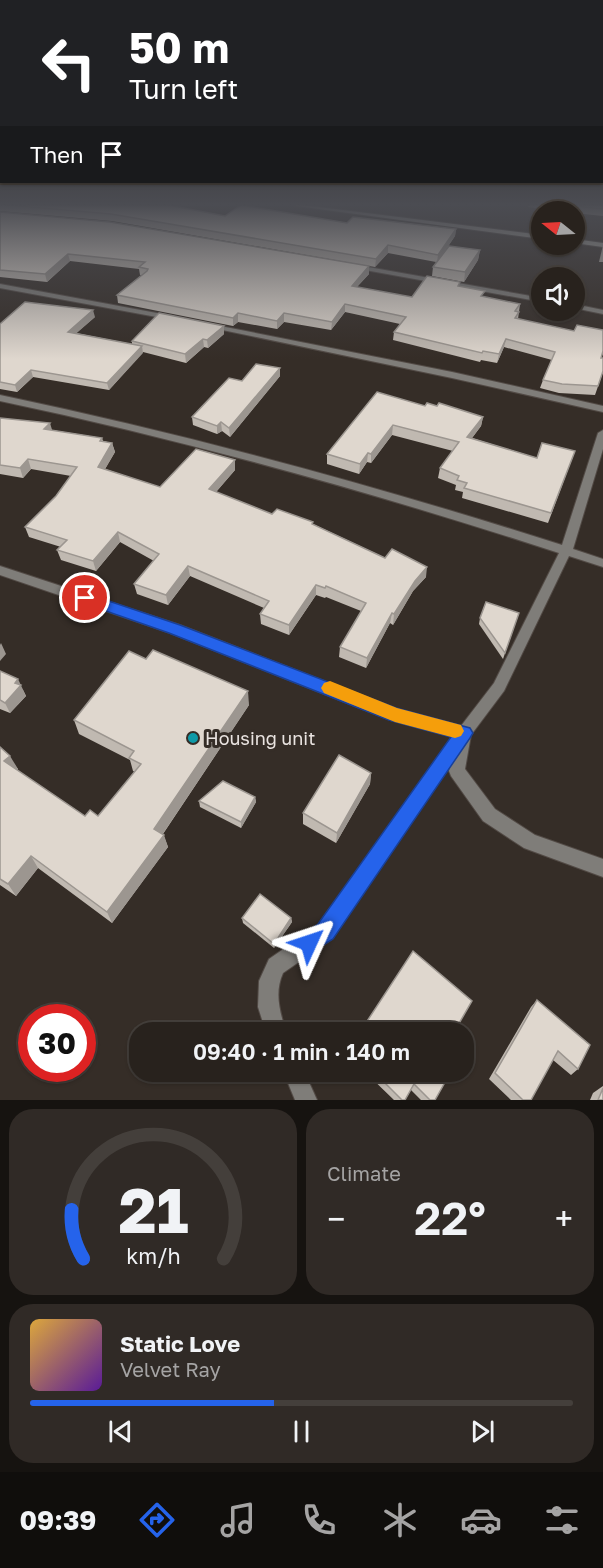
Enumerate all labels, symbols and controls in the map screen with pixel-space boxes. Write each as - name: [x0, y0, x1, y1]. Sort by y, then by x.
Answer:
- text: 50 m: [129, 22, 229, 72]
- icon: left: [30, 24, 108, 102]
- text: Turn left: [129, 73, 238, 105]
- icon: arrive: [95, 138, 128, 171]
- text: Then: [30, 141, 83, 168]
- north arrow: [531, 201, 585, 255]
- map controls: [531, 201, 585, 321]
- button: sound: [531, 267, 585, 321]
- pin: [59, 572, 110, 623]
- icon: arrive: [68, 581, 101, 614]
- place label: Housing unit: [205, 727, 315, 749]
- marker: Housing unit: [186, 731, 200, 745]
- position arrow: [277, 911, 341, 975]
- speed limit sign: 30: [18, 1004, 96, 1082]
- text: 09:40 · 1 min · 140 m: [193, 1038, 410, 1065]
- text: Climate: [327, 1161, 401, 1185]
- text: 21: [118, 1172, 188, 1247]
- text: 22°: [414, 1191, 486, 1245]
- text: −: [327, 1199, 345, 1238]
- text: +: [555, 1199, 573, 1238]
- text: km/h: [126, 1243, 180, 1269]
- text: Static Love: [120, 1330, 240, 1357]
- text: Velvet Ray: [120, 1357, 221, 1381]
- icon: previous: [104, 1415, 137, 1448]
- icon: pause: [285, 1415, 318, 1448]
- icon: next: [466, 1415, 499, 1448]
- icon: directions: [136, 1499, 178, 1541]
- icon: music: [217, 1499, 259, 1541]
- icon: phone: [298, 1499, 340, 1541]
- icon: climate: [379, 1499, 421, 1541]
- icon: car: [460, 1499, 502, 1541]
- icon: filters: [541, 1499, 583, 1541]
- text: 09:39: [20, 1504, 97, 1536]

